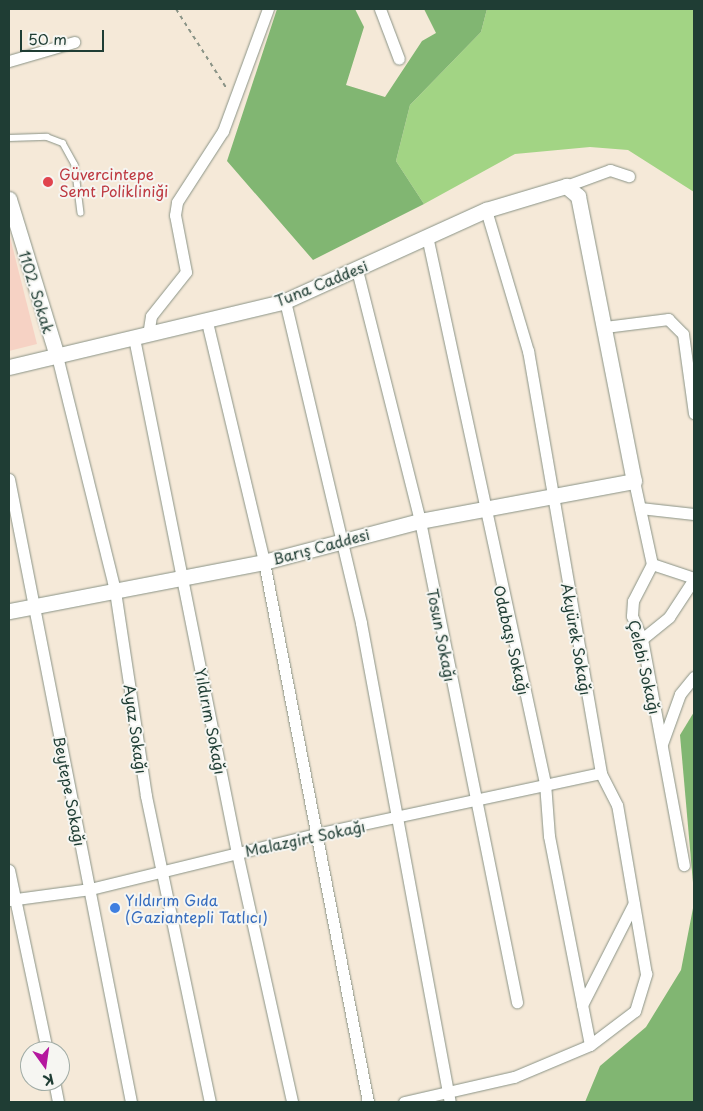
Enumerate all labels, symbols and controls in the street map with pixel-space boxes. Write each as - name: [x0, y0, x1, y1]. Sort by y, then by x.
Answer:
- scale bar: [22, 20, 106, 52]
- text: 50 m: [28, 27, 67, 50]
- place label: Güvercintepe Semt Polikliniği: [59, 164, 169, 199]
- marker: Güvercintepe Semt Polikliniği: [41, 175, 55, 189]
- street label: 1102. Sokak: [16, 248, 58, 336]
- street label: Tuna Caddesi: [273, 256, 369, 310]
- street label: Barış Caddesi: [271, 524, 371, 568]
- street label: Akyürek Sokağı: [558, 580, 596, 698]
- street label: Odabaşı Sokağı: [491, 583, 533, 697]
- street label: Tosun Sokağı: [424, 587, 460, 683]
- street label: Çelebi Sokağı: [625, 618, 665, 716]
- street label: Yıldırım Sokağı: [192, 666, 230, 776]
- street label: Ayaz Sokağı: [121, 683, 151, 775]
- street label: Beytepe Sokağı: [50, 734, 90, 848]
- street label: Malazgirt Sokağı: [243, 816, 367, 860]
- place label: Yıldırım Gıda (Gaziantepli Tatlıcı): [125, 890, 269, 925]
- marker: Yıldırım Gıda (Gaziantepli Tatlıcı): [109, 902, 121, 914]
- north arrow: [20, 1041, 70, 1091]
- text: K: [41, 1069, 56, 1091]

